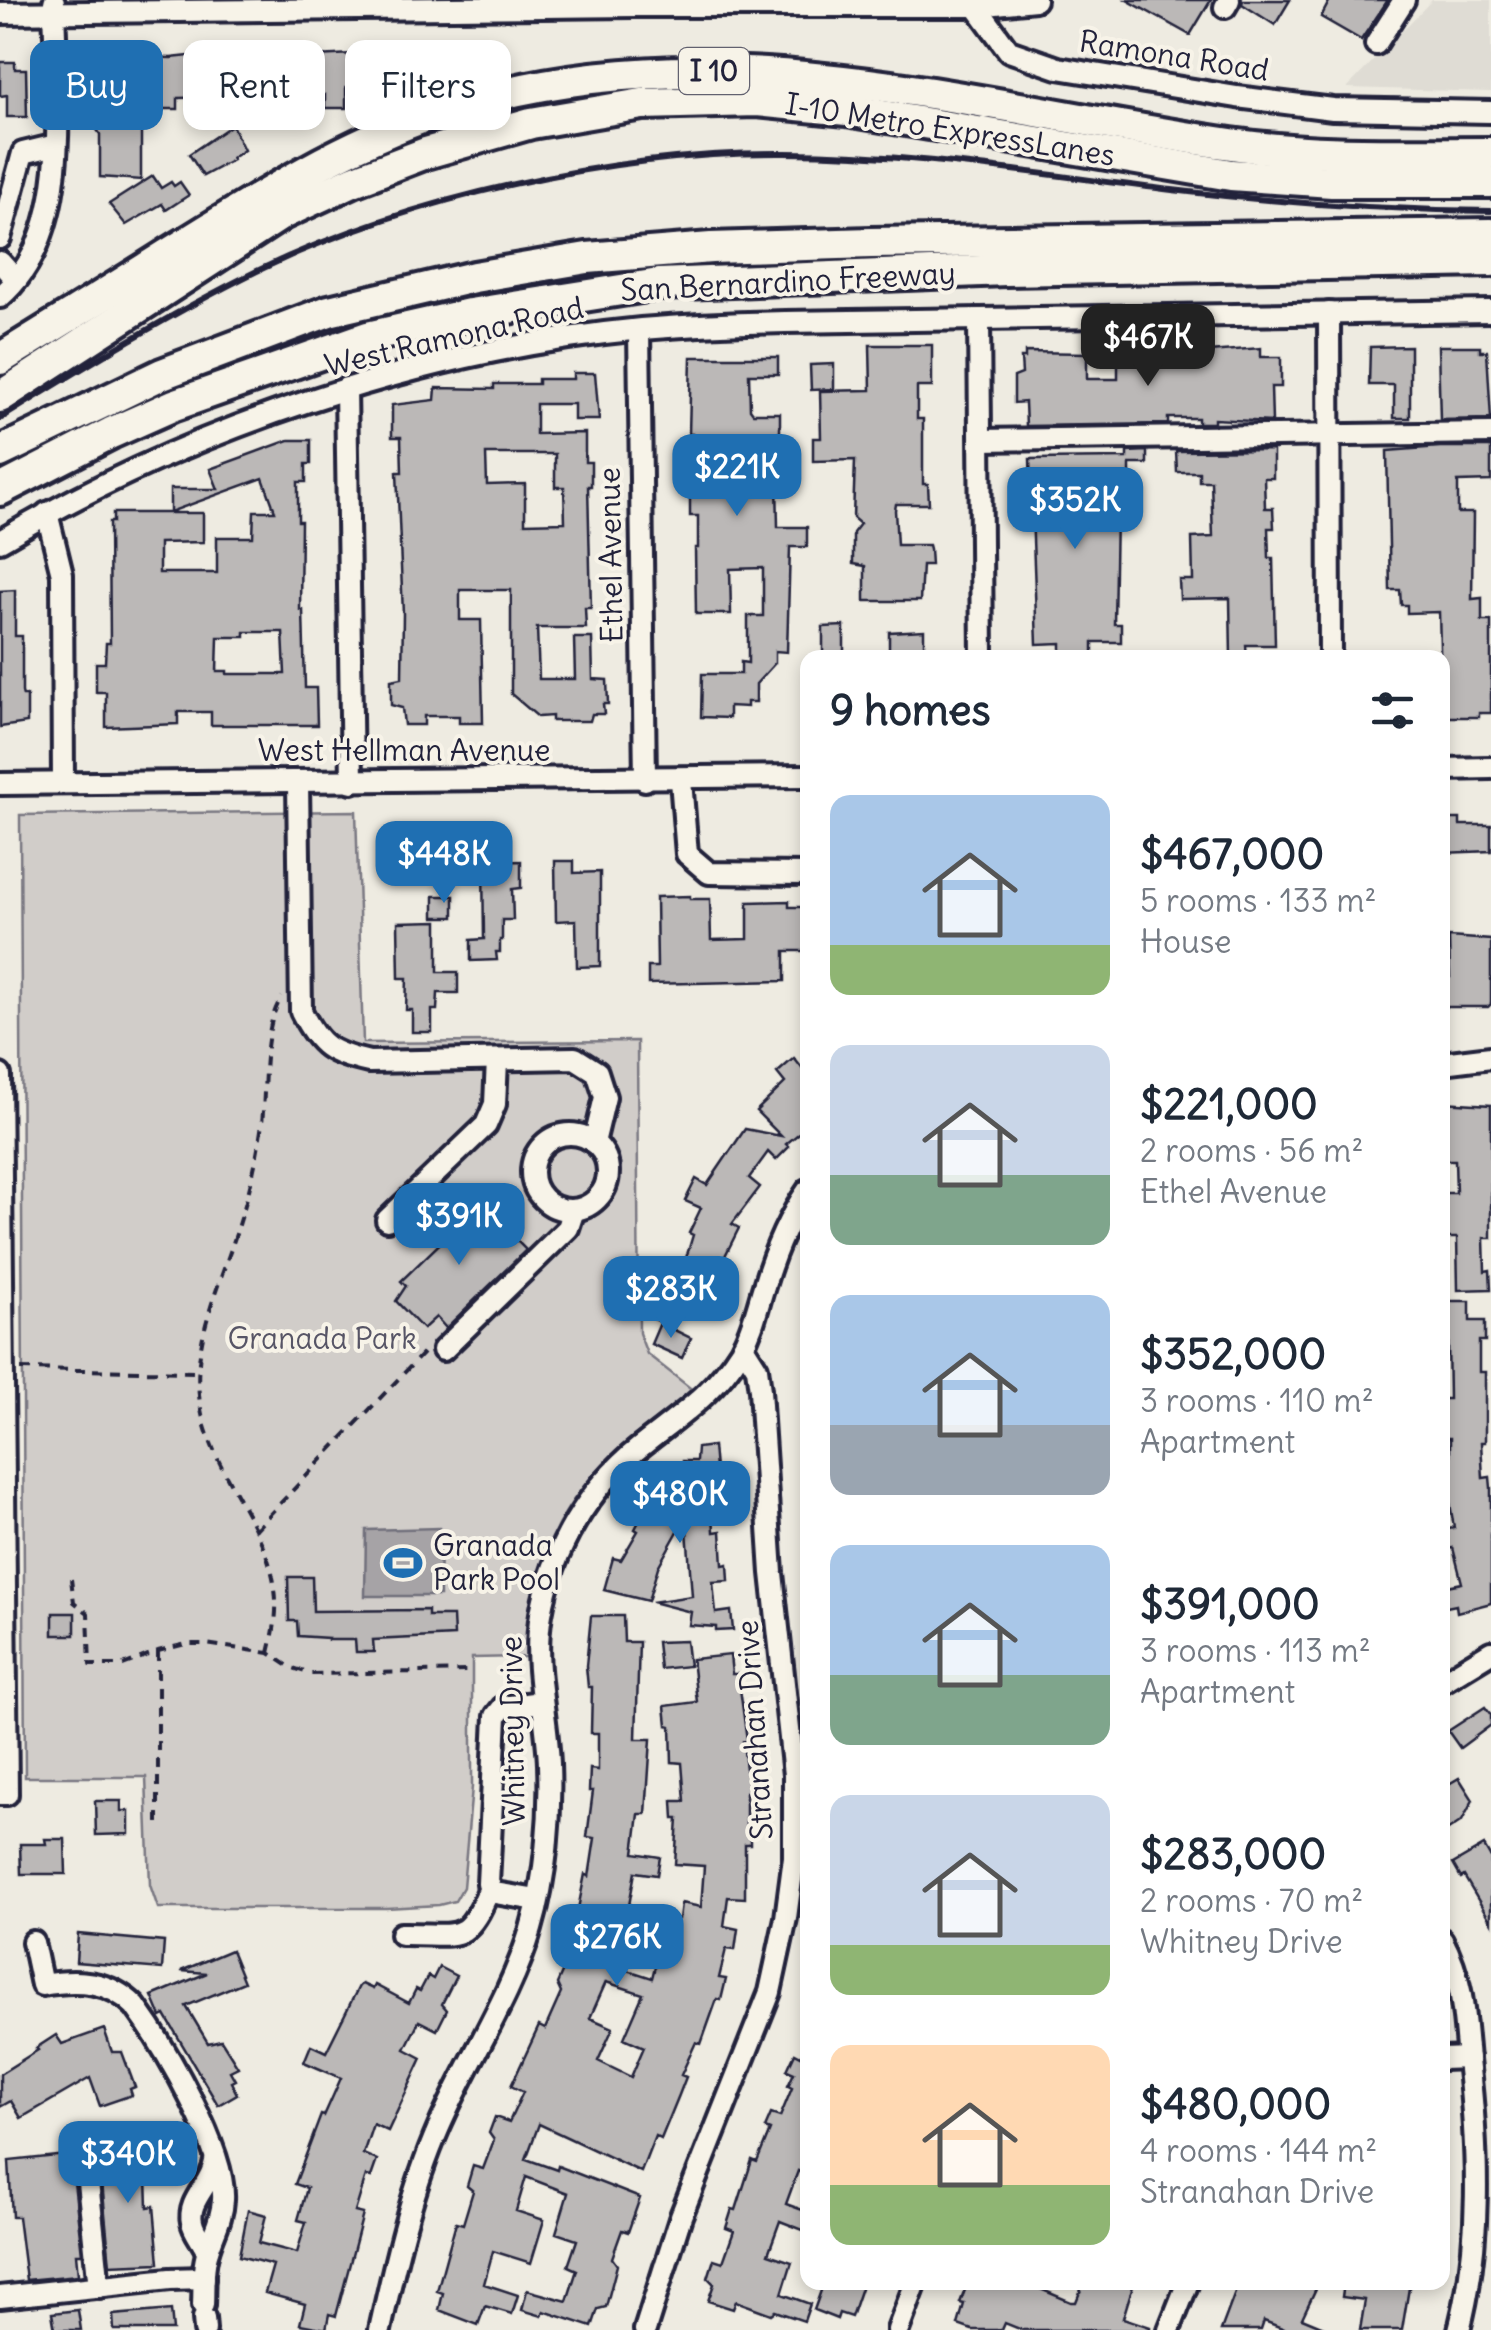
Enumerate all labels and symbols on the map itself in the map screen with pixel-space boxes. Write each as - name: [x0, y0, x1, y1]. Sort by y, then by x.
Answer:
- street label: Ramona Road: [1077, 21, 1272, 89]
- road number: I 10: [679, 48, 749, 94]
- street label: I-10 Metro ExpressLanes: [783, 84, 1118, 174]
- street label: San Bernardino Freeway: [619, 253, 956, 309]
- street label: West Ramona Road: [321, 288, 587, 384]
- pin: $467K: [1078, 304, 1218, 389]
- pin: $221K: [667, 434, 807, 519]
- street label: Ethel Avenue: [589, 467, 631, 643]
- pin: $352K: [1005, 467, 1145, 552]
- street label: West Hellman Avenue: [258, 731, 550, 769]
- pin: $448K: [374, 821, 514, 906]
- pin: $391K: [389, 1183, 529, 1268]
- pin: $283K: [601, 1256, 741, 1341]
- park label: Granada Park: [228, 1319, 416, 1357]
- pin: $480K: [610, 1461, 750, 1546]
- place label: Granada Park Pool: [433, 1526, 560, 1598]
- sports icon: Granada Park Pool: [382, 1542, 424, 1584]
- street label: Stranahan Drive: [727, 1619, 781, 1841]
- street label: Whitney Drive: [491, 1636, 533, 1826]
- pin: $276K: [547, 1904, 687, 1989]
- pin: $340K: [58, 2121, 198, 2206]

